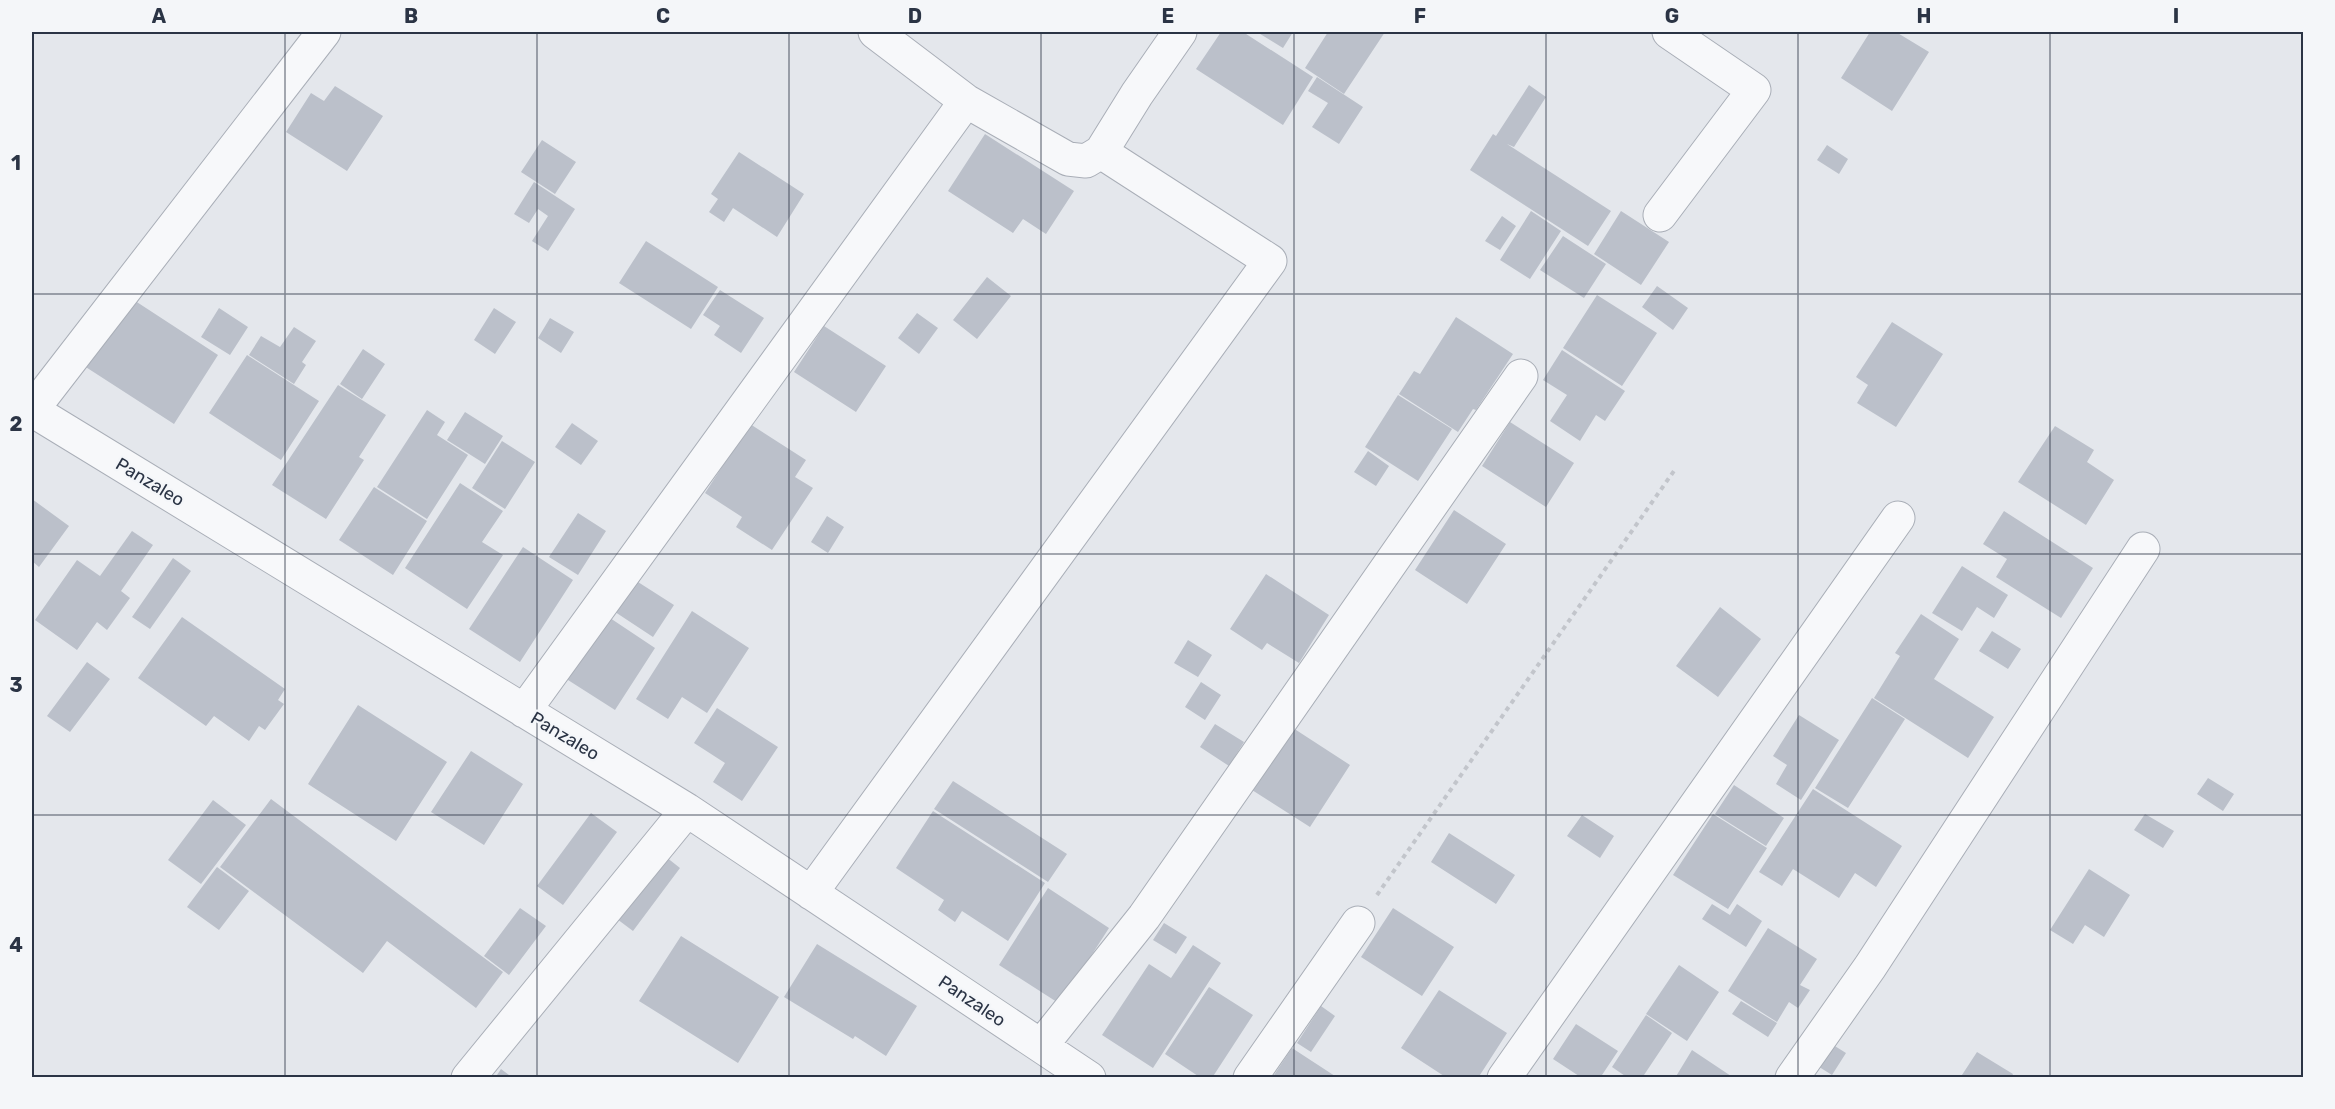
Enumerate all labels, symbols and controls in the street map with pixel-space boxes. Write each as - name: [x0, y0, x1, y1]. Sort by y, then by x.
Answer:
- text: A: [152, 4, 167, 28]
- text: B: [404, 4, 418, 28]
- text: C: [656, 4, 670, 28]
- text: D: [908, 4, 922, 28]
- text: E: [1162, 4, 1174, 28]
- text: F: [1414, 4, 1426, 28]
- text: G: [1665, 4, 1679, 28]
- text: H: [1917, 4, 1931, 28]
- text: I: [2173, 4, 2179, 28]
- text: 1: [11, 151, 21, 175]
- text: 2: [10, 412, 23, 436]
- street label: Panzaleo: [112, 453, 188, 511]
- text: 3: [9, 673, 23, 697]
- street label: Panzaleo: [527, 707, 603, 765]
- text: 4: [9, 933, 23, 957]
- street label: Panzaleo: [934, 971, 1010, 1031]

